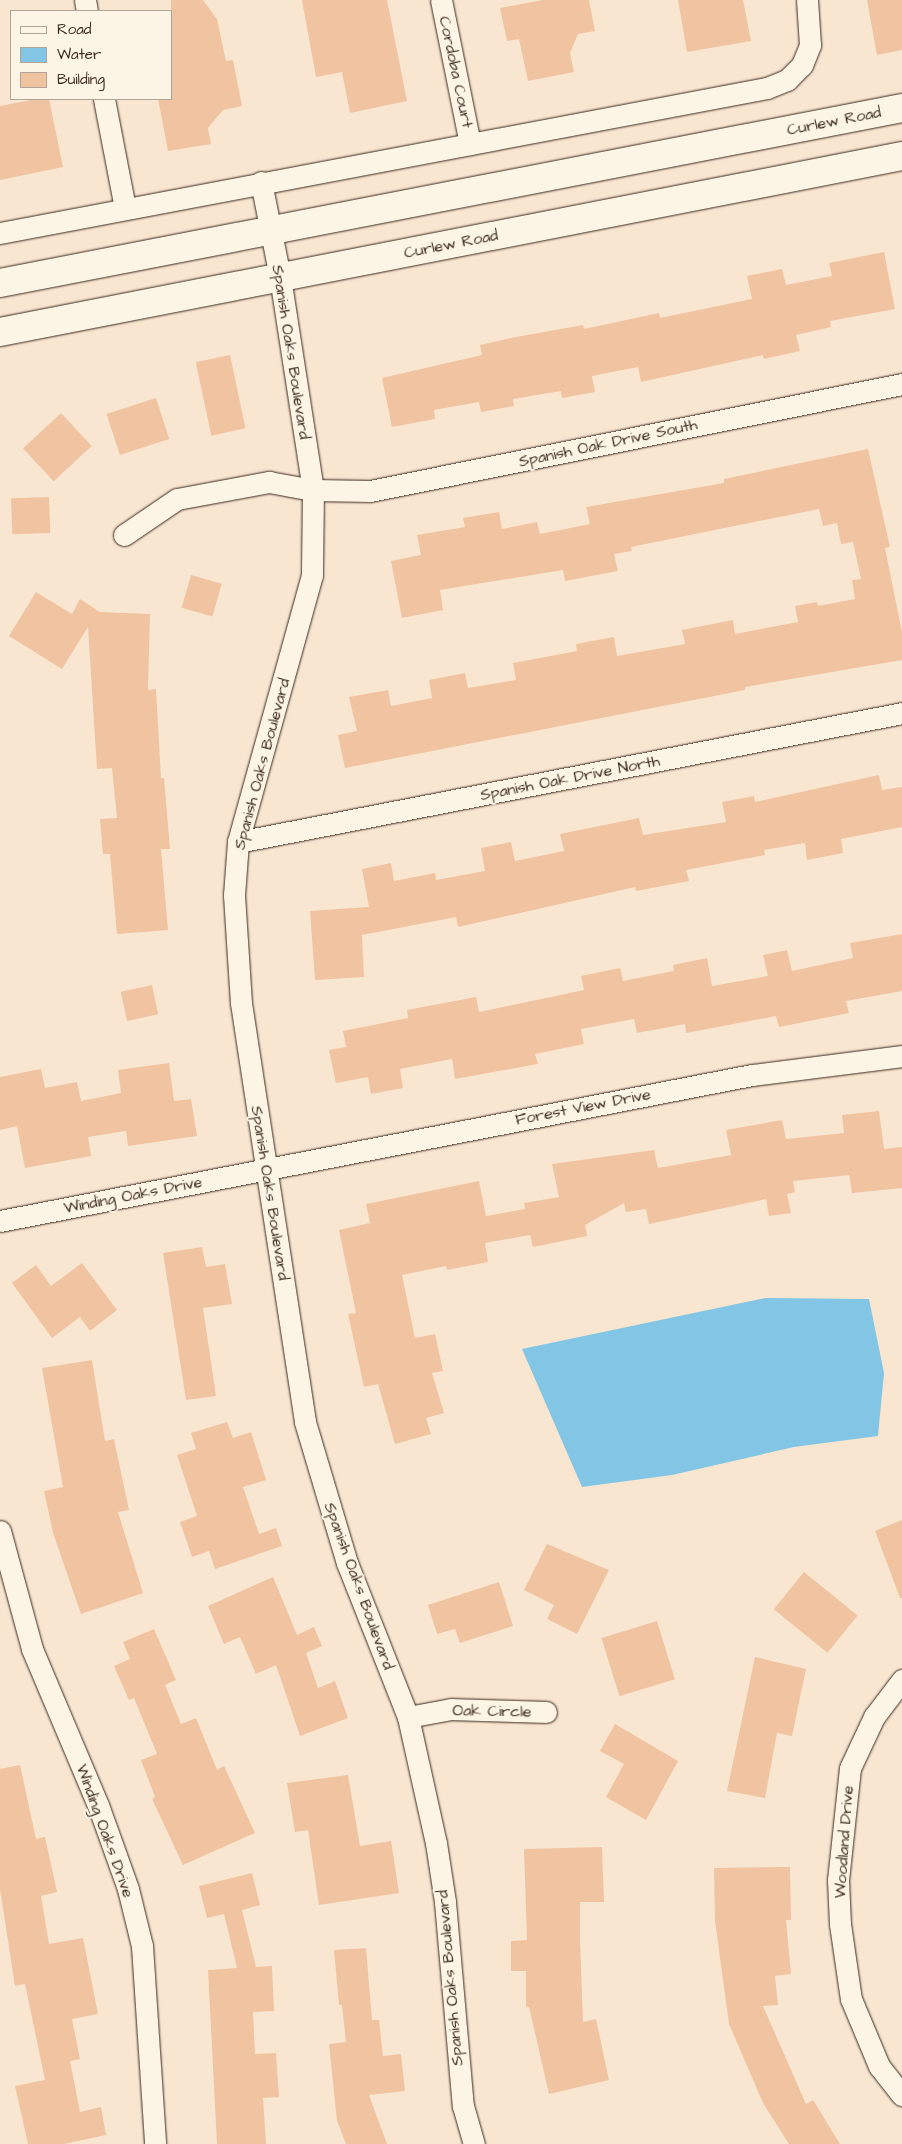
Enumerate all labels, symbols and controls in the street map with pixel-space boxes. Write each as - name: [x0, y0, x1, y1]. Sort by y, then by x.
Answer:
- legend: [10, 10, 172, 100]
- street label: Cordoba Court: [435, 14, 477, 130]
- text: Road: [57, 19, 91, 40]
- text: Water: [57, 44, 101, 65]
- text: Building: [57, 69, 105, 90]
- street label: Curlew Road: [785, 102, 883, 140]
- street label: Curlew Road: [402, 225, 500, 263]
- street label: Spanish Oaks Boulevard: [268, 263, 314, 441]
- street label: Spanish Oak Drive South: [517, 415, 699, 471]
- street label: Spanish Oaks Boulevard: [230, 676, 294, 852]
- street label: Spanish Oak Drive North: [479, 751, 661, 805]
- street label: Forest View Drive: [514, 1084, 652, 1130]
- street label: Spanish Oaks Boulevard: [247, 1104, 293, 1282]
- street label: Winding Oaks Drive: [62, 1172, 204, 1218]
- street label: Spanish Oaks Boulevard: [320, 1500, 398, 1672]
- street label: Oak Circle: [452, 1701, 532, 1721]
- street label: Winding Oaks Drive: [72, 1762, 138, 1900]
- street label: Woodland Drive: [830, 1785, 858, 1899]
- street label: Spanish Oaks Boulevard: [433, 1889, 467, 2067]

